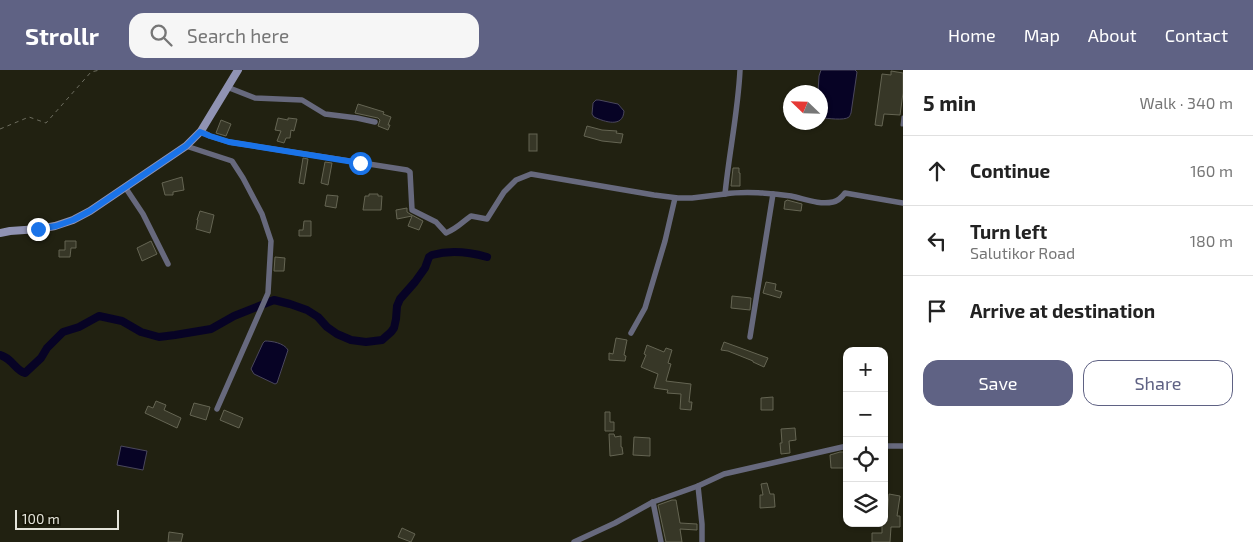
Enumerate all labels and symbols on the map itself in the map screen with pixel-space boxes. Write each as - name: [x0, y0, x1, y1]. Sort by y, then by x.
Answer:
- north arrow: [783, 85, 828, 130]
- route start: [349, 152, 372, 175]
- route end: [27, 218, 50, 241]
- scale bar: [15, 507, 119, 530]

